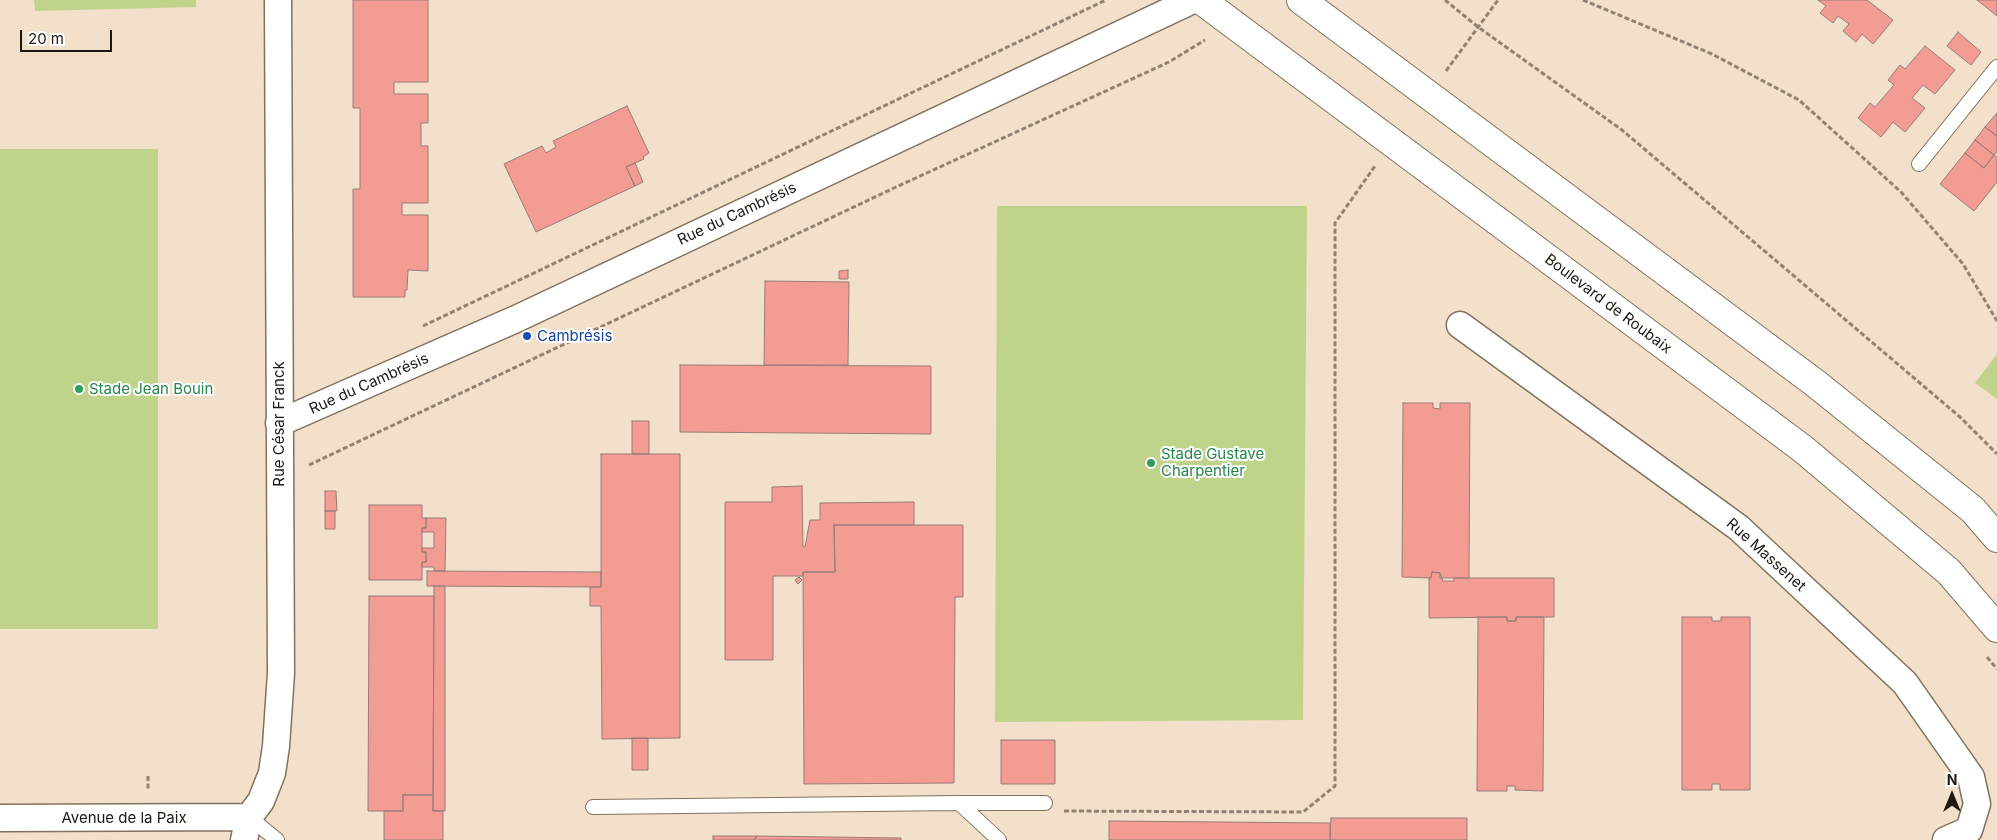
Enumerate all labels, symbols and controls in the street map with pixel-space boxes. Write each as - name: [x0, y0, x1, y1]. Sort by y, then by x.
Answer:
- scale bar: [22, 20, 115, 52]
- text: 20 m: [28, 29, 64, 48]
- street label: Rue du Cambrésis: [675, 179, 799, 249]
- street label: Boulevard de Roubaix: [1541, 250, 1675, 358]
- place label: Cambrésis: [537, 327, 612, 345]
- marker: Cambrésis: [521, 330, 533, 342]
- street label: Rue du Cambrésis: [306, 350, 432, 418]
- street label: Rue César Franck: [270, 361, 288, 487]
- place label: Stade Jean Bouin: [89, 380, 213, 398]
- marker: Stade Jean Bouin: [73, 383, 85, 395]
- place label: Stade Gustave Charpentier: [1161, 445, 1264, 480]
- marker: Stade Gustave Charpentier: [1145, 457, 1157, 469]
- street label: Rue Massenet: [1723, 515, 1809, 595]
- north arrow: [1927, 770, 1977, 820]
- text: N: [1947, 771, 1957, 788]
- street label: Avenue de la Paix: [61, 809, 187, 827]

